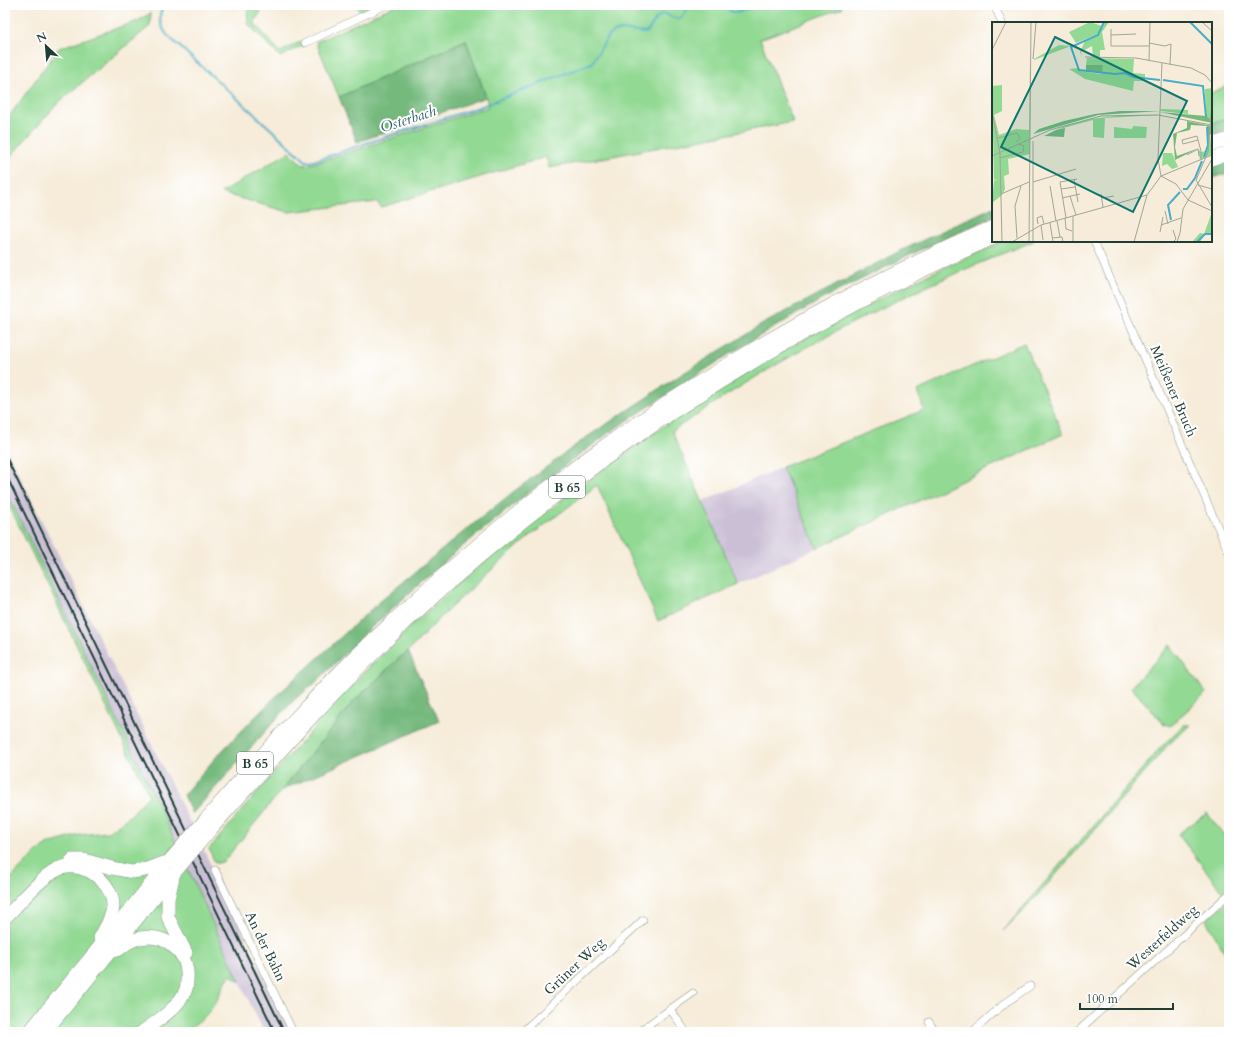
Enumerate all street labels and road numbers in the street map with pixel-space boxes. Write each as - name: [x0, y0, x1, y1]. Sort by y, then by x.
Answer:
- street label: Meißener Bruch: [1146, 343, 1202, 440]
- road number: B 65: [549, 476, 585, 498]
- road number: B 65: [237, 752, 273, 774]
- street label: Westerfeldweg: [1122, 900, 1202, 975]
- street label: An der Bahn: [240, 908, 291, 984]
- street label: Grüner Weg: [540, 933, 609, 999]

